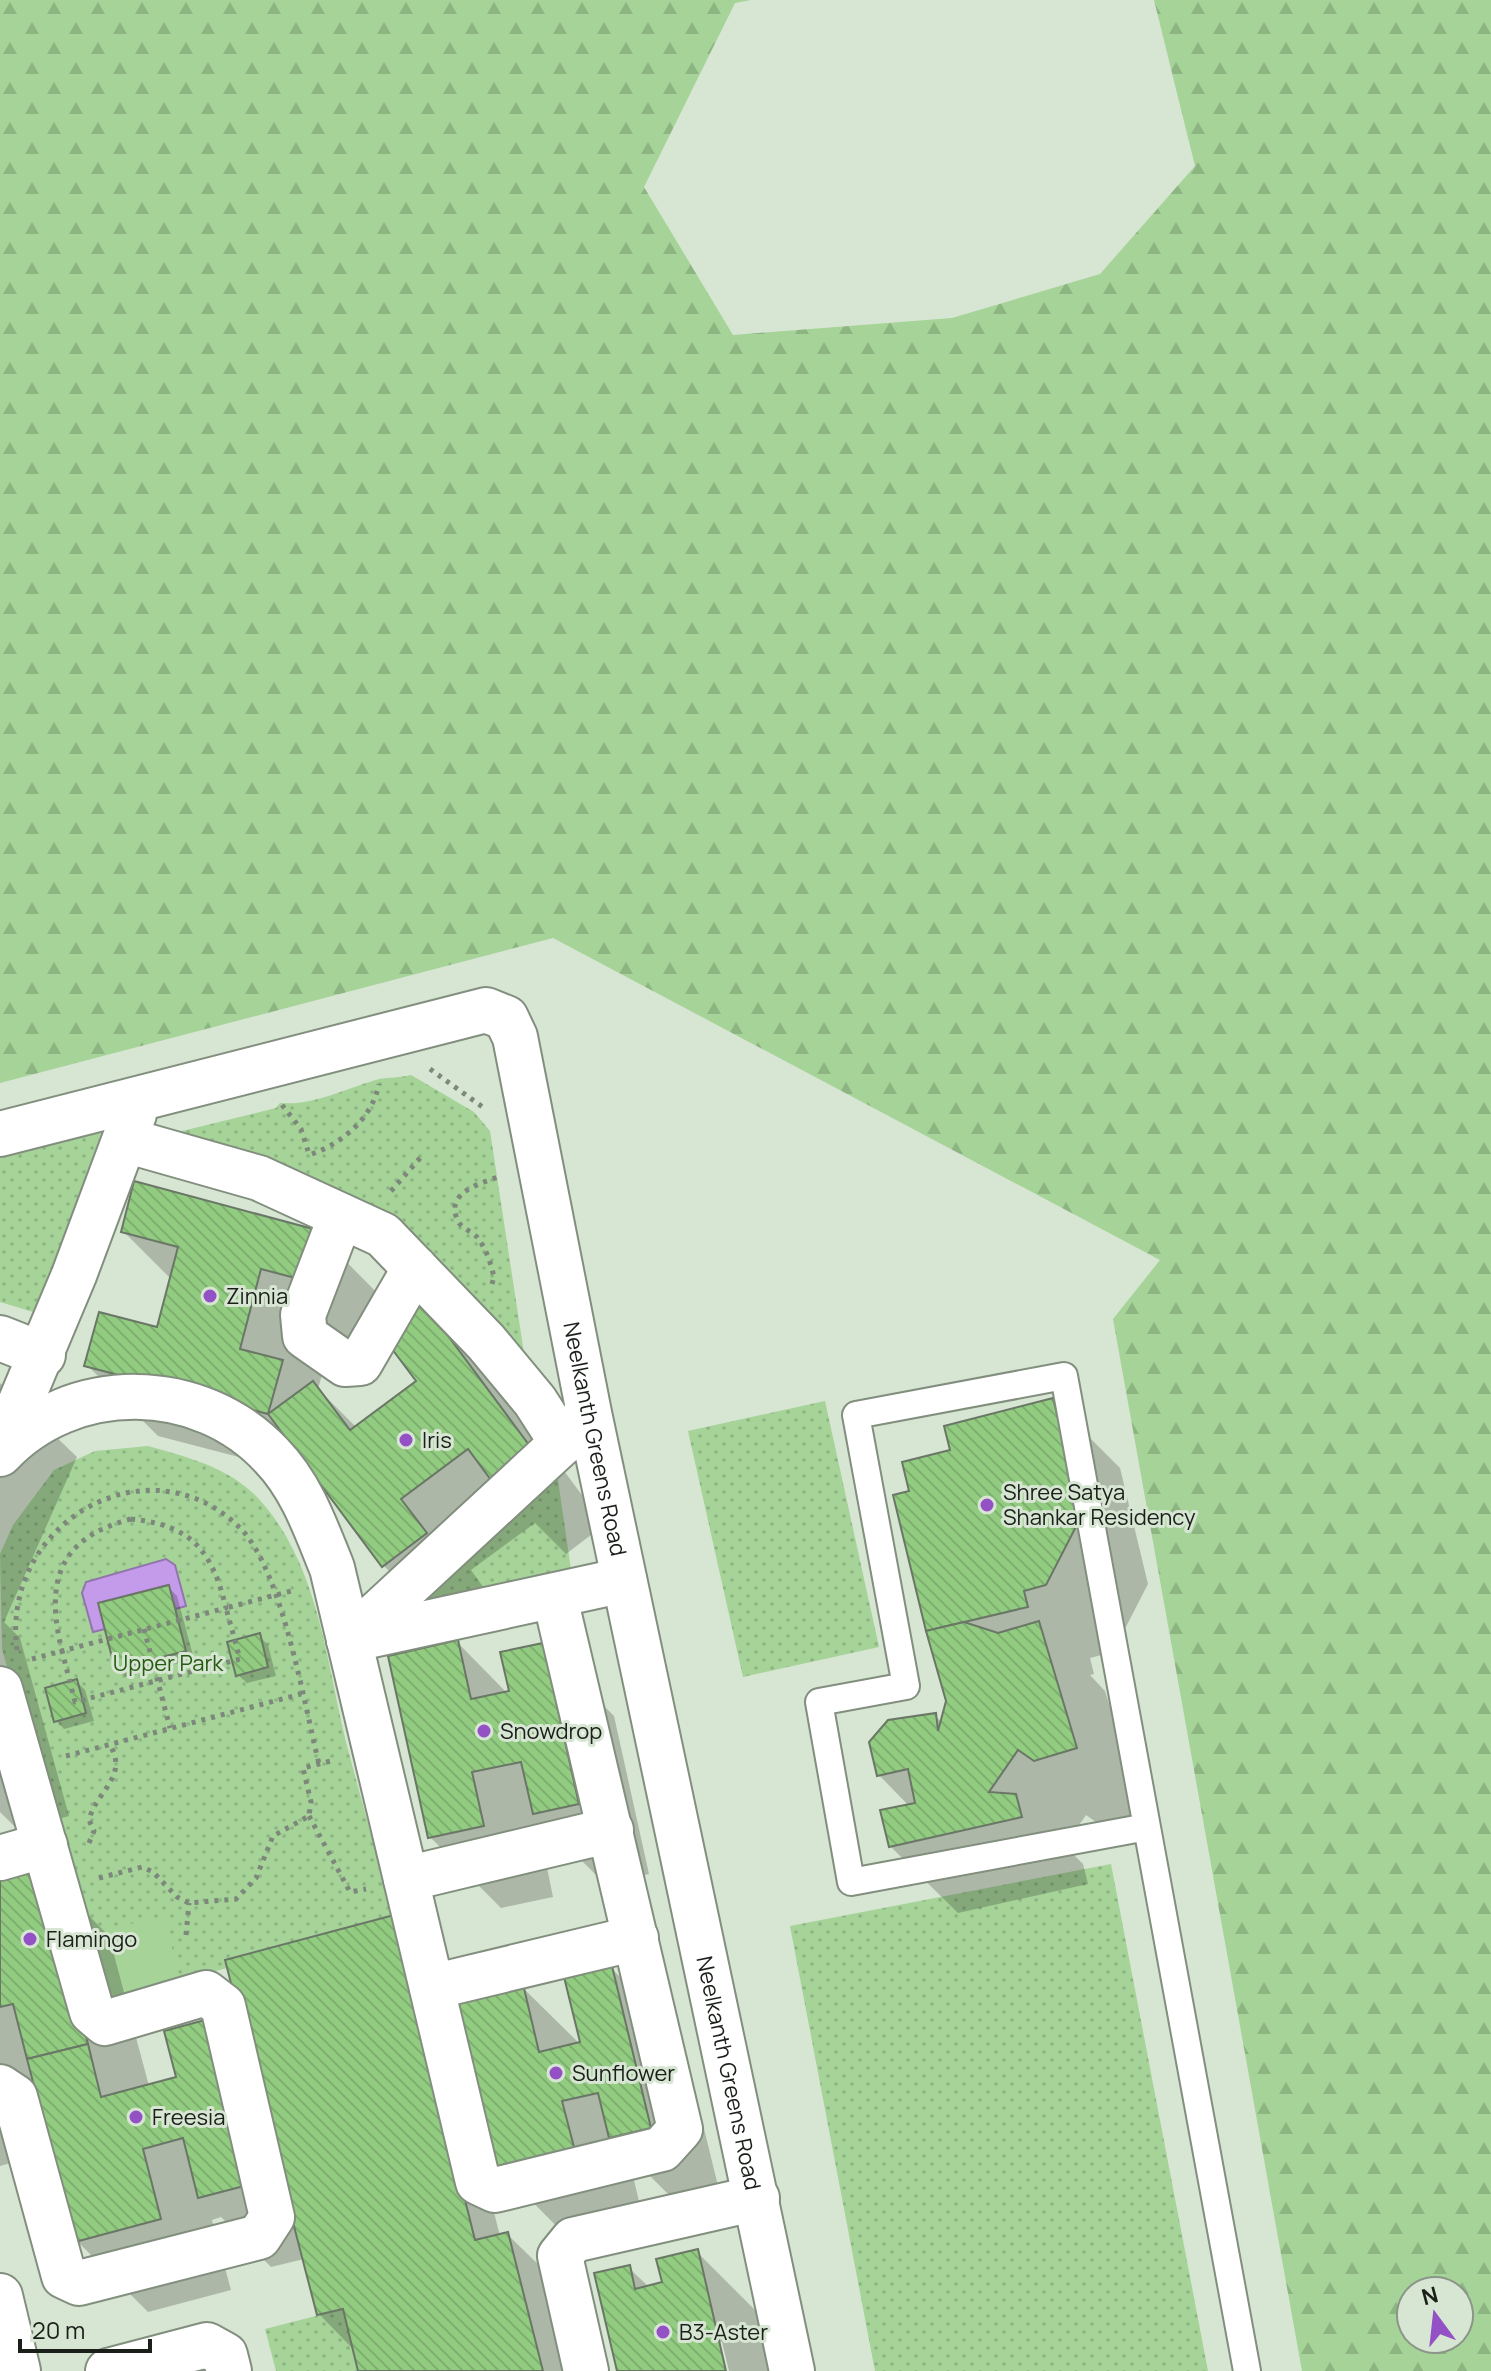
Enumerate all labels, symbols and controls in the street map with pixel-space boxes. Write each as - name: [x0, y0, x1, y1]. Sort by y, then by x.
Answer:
- place label: Zinnia: [226, 1281, 288, 1311]
- marker: Zinnia: [201, 1287, 219, 1305]
- street label: Neelkanth Greens Road: [556, 1319, 634, 1559]
- place label: Iris: [422, 1425, 452, 1455]
- marker: Iris: [397, 1431, 415, 1449]
- place label: Shree Satya Shankar Residency: [1003, 1477, 1196, 1532]
- marker: Shree Satya Shankar Residency: [978, 1496, 996, 1514]
- park label: Upper Park: [113, 1648, 224, 1678]
- place label: Snowdrop: [500, 1716, 602, 1746]
- marker: Snowdrop: [475, 1722, 493, 1740]
- place label: Flamingo: [46, 1924, 137, 1954]
- marker: Flamingo: [21, 1930, 39, 1948]
- street label: Neelkanth Greens Road: [689, 1953, 768, 2193]
- place label: Sunflower: [572, 2058, 675, 2088]
- marker: Sunflower: [547, 2064, 565, 2082]
- place label: Freesia: [152, 2102, 225, 2132]
- marker: Freesia: [127, 2108, 145, 2126]
- north arrow: [1395, 2275, 1475, 2355]
- text: N: [1418, 2279, 1441, 2312]
- scale bar: [20, 2303, 150, 2353]
- text: 20 m: [32, 2313, 85, 2346]
- place label: B3-Aster: [679, 2317, 768, 2347]
- marker: B3-Aster: [654, 2323, 672, 2341]

